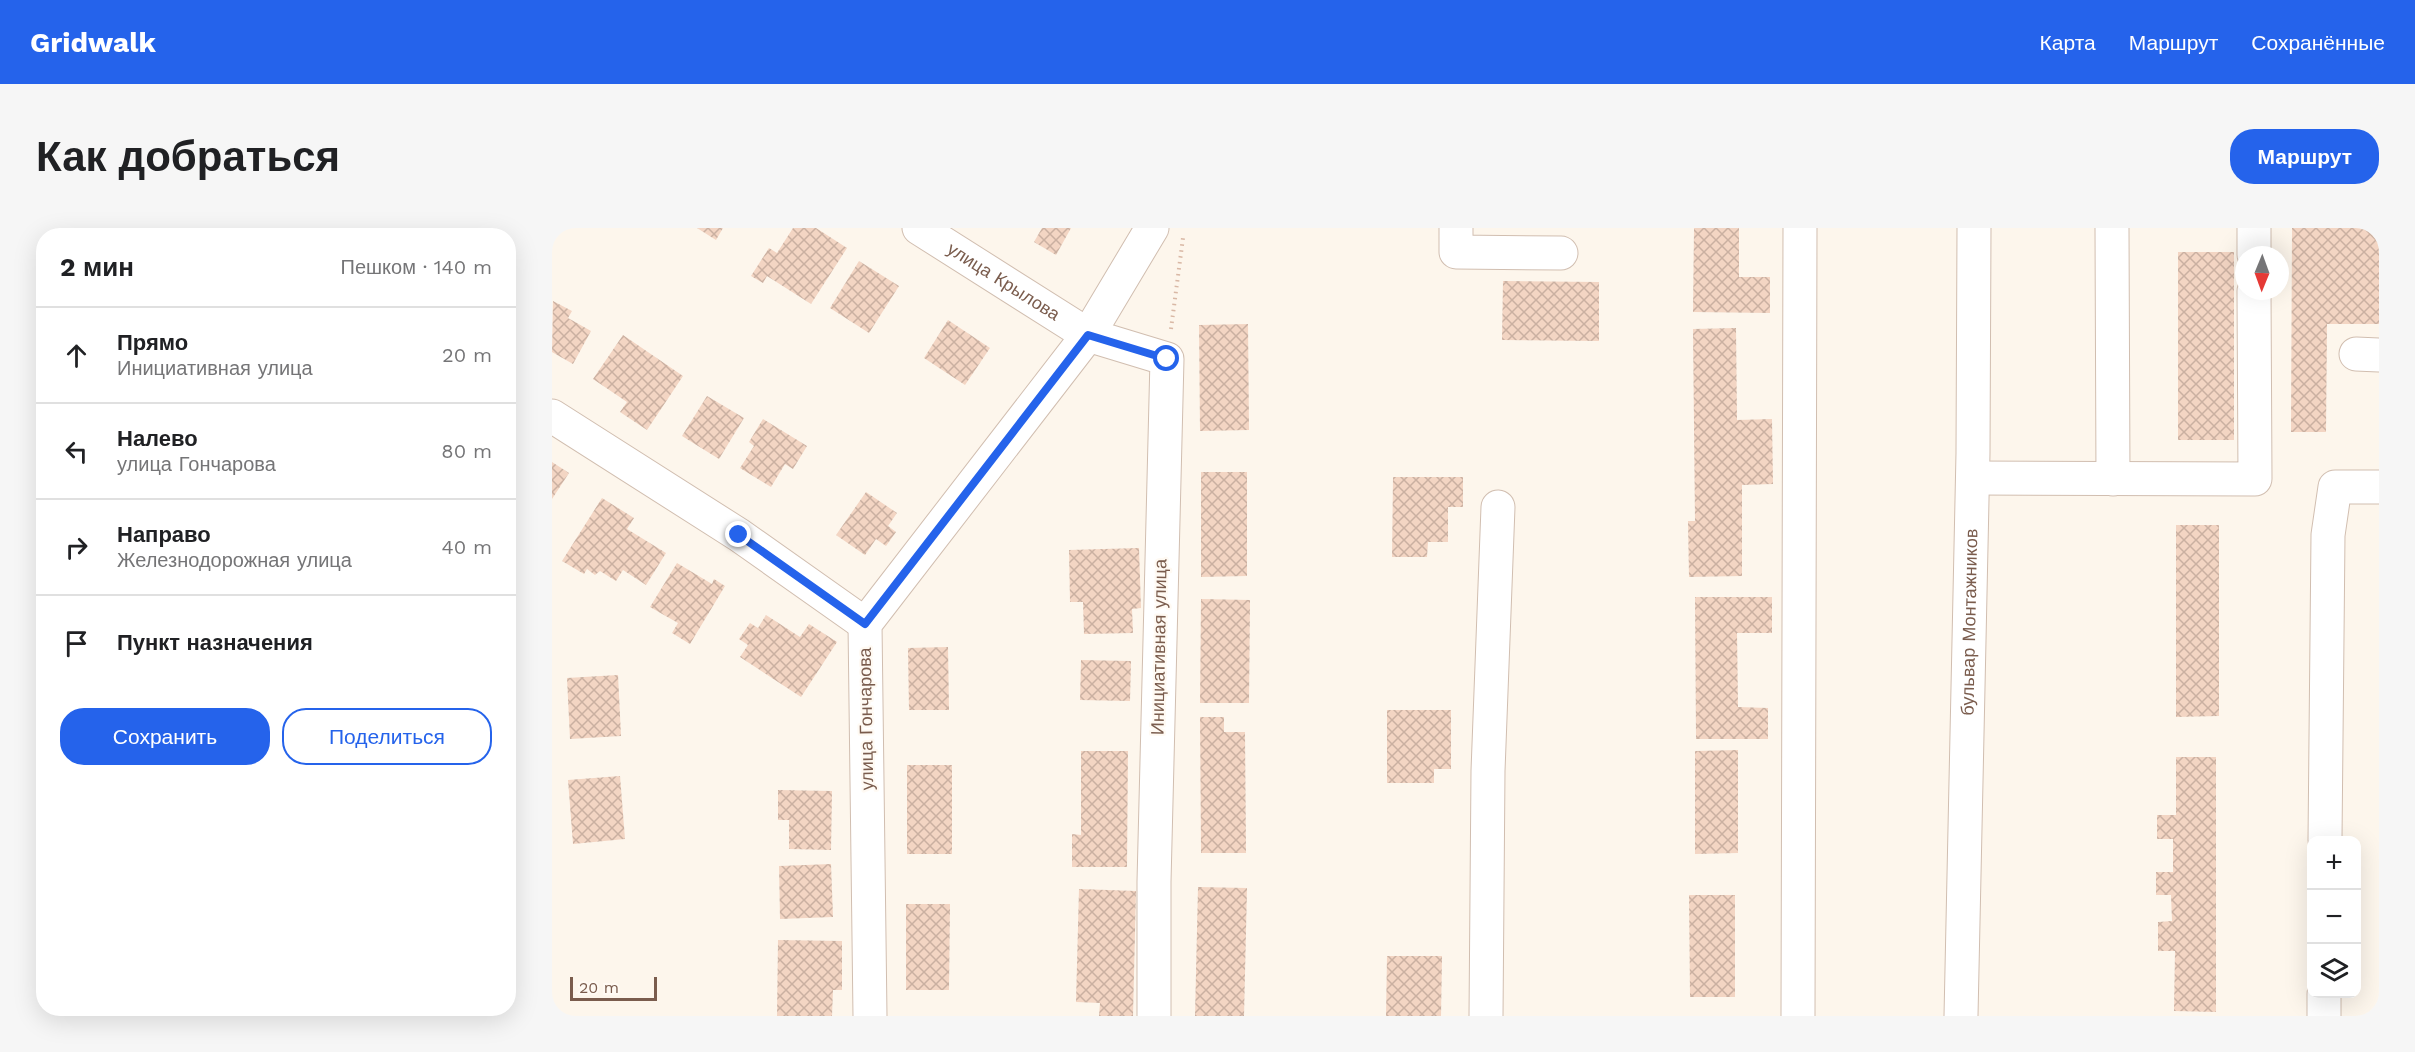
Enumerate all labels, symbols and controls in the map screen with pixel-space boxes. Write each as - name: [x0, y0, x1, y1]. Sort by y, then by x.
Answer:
- text: Gridwalk: [30, 26, 156, 59]
- text: Карта: [2040, 30, 2096, 55]
- text: Маршрут: [2129, 30, 2218, 55]
- text: Сохранённые: [2251, 30, 2385, 55]
- button: Маршрут: [2230, 129, 2379, 184]
- text: Как добраться: [36, 132, 340, 181]
- street label: улица Крылова: [944, 238, 1065, 325]
- north arrow: [2235, 246, 2289, 300]
- text: 2 мин: [60, 252, 134, 282]
- text: Пешком · 140 m: [341, 255, 492, 279]
- text: Прямо: [117, 330, 188, 355]
- icon: ahead: [60, 339, 93, 372]
- text: 20 m: [442, 343, 492, 367]
- route start: [1153, 345, 1179, 371]
- text: Инициативная улица: [117, 356, 313, 380]
- text: Налево: [117, 426, 198, 451]
- icon: left: [60, 435, 93, 468]
- text: 80 m: [441, 439, 492, 463]
- text: улица Гончарова: [117, 452, 276, 476]
- route end: [725, 521, 751, 547]
- text: Направо: [117, 522, 211, 547]
- street label: бульвар Монтажников: [1956, 528, 1981, 716]
- icon: right: [60, 531, 93, 564]
- text: 40 m: [441, 535, 492, 559]
- text: Железнодорожная улица: [117, 548, 352, 572]
- street label: Инициативная улица: [1146, 558, 1171, 735]
- icon: arrive: [60, 627, 93, 660]
- text: Пункт назначения: [117, 630, 313, 655]
- street label: улица Гончарова: [854, 646, 877, 791]
- button: Сохранить: [60, 708, 270, 765]
- button: Поделиться: [282, 708, 492, 765]
- map controls: [2307, 836, 2361, 998]
- button: +: [2307, 836, 2361, 890]
- button: −: [2307, 890, 2361, 944]
- button: layers: [2307, 944, 2361, 998]
- scale bar: [570, 974, 657, 1002]
- text: 20 m: [579, 978, 619, 997]

